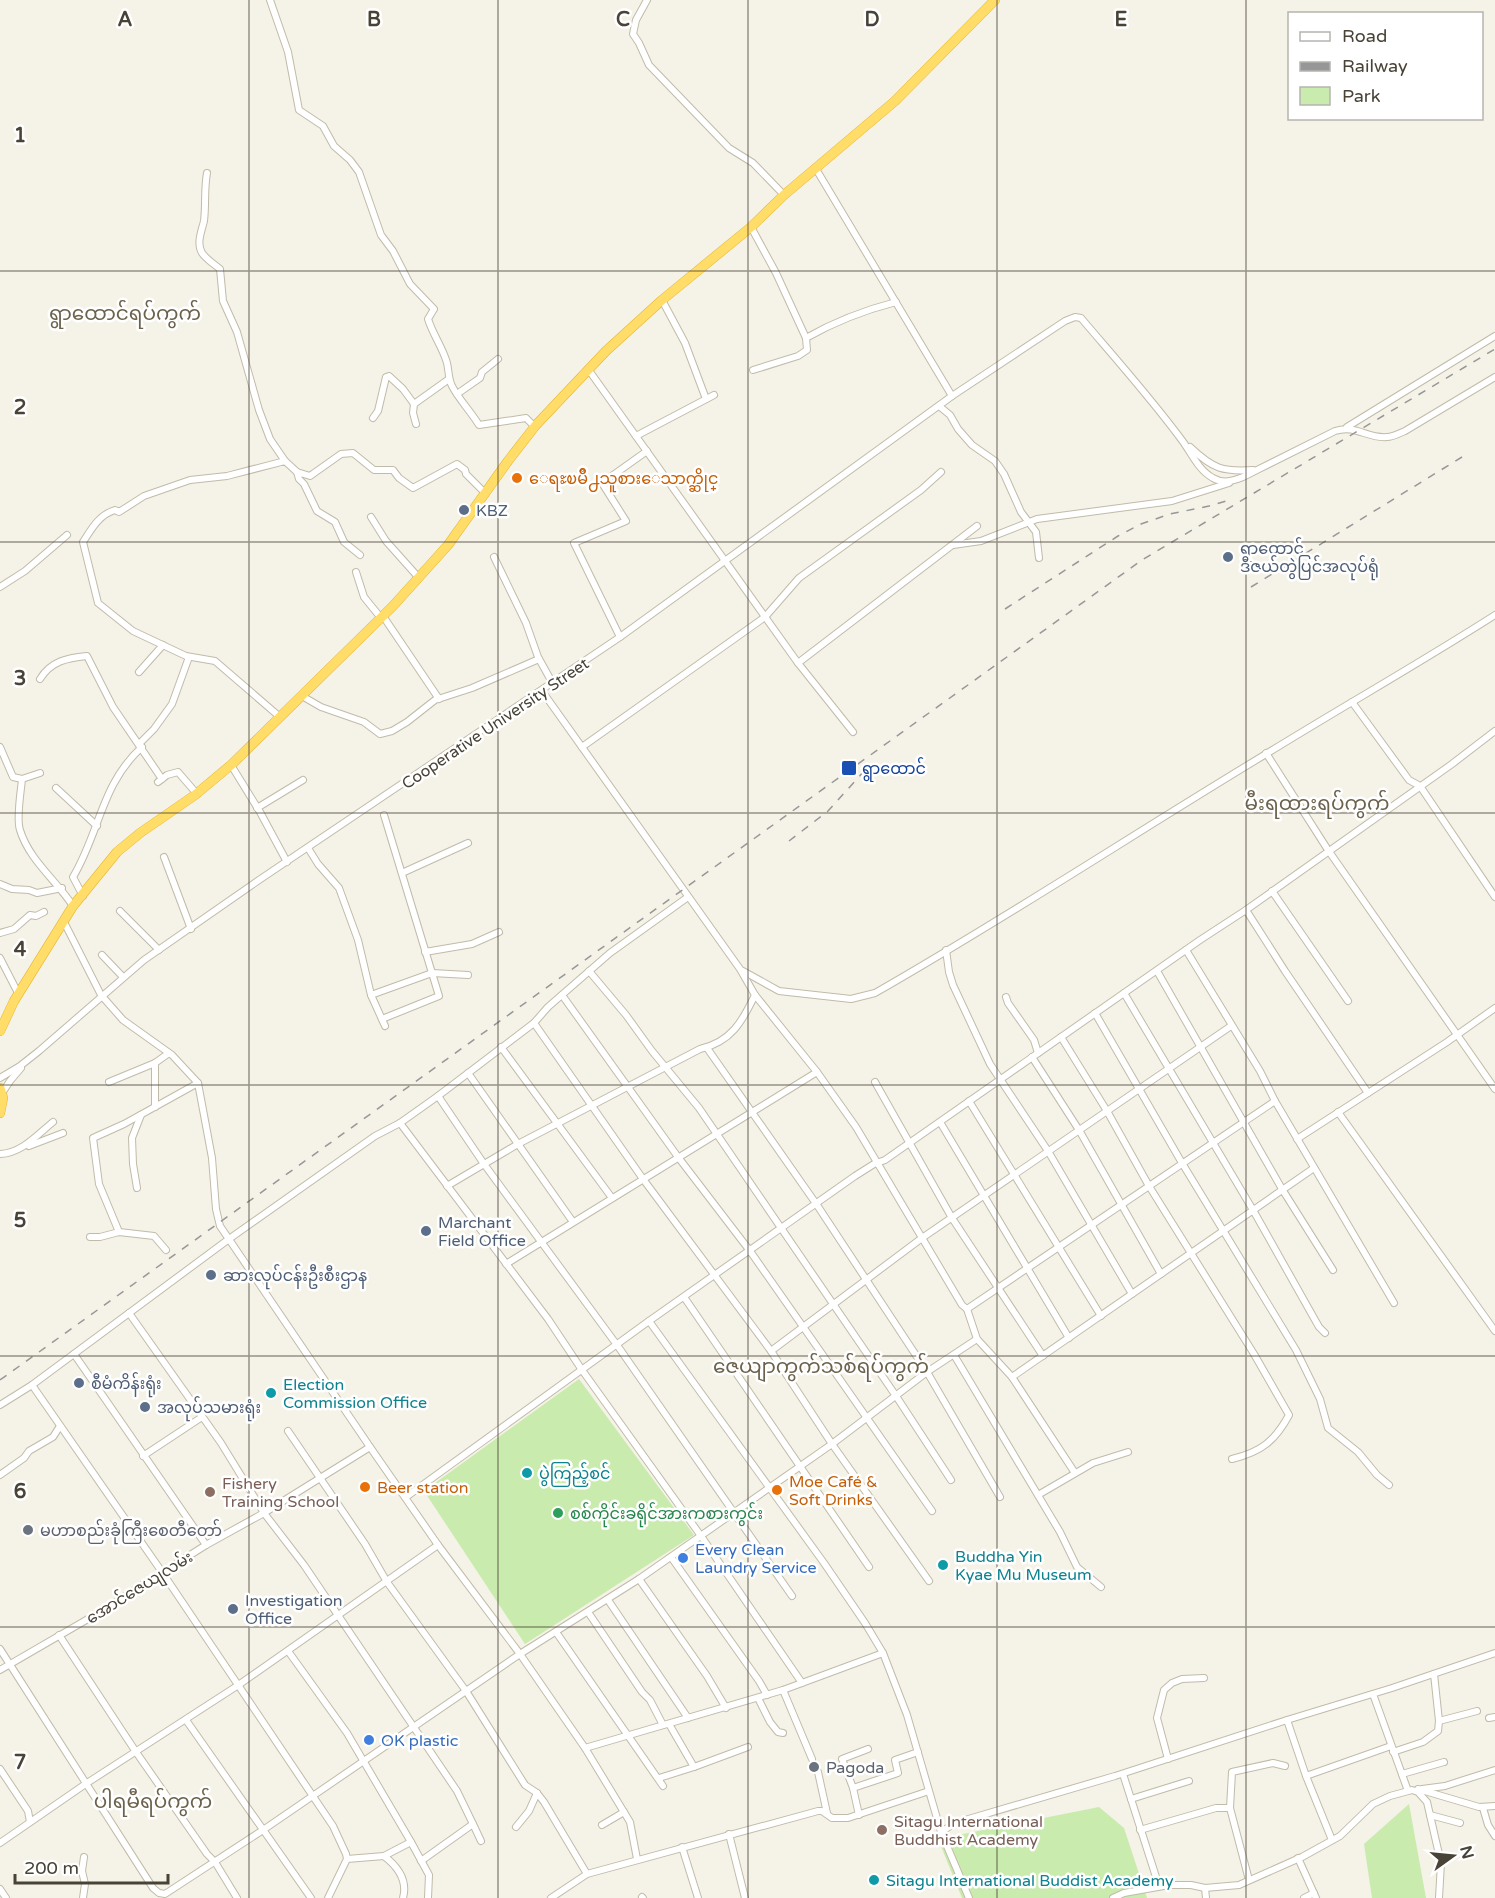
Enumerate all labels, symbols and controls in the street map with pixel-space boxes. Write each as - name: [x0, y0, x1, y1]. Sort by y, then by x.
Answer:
- text: A: [118, 8, 133, 32]
- text: B: [367, 8, 381, 32]
- text: C: [616, 8, 630, 32]
- text: D: [864, 8, 880, 32]
- text: E: [1115, 8, 1128, 32]
- legend: [1288, 12, 1483, 120]
- text: Road: [1342, 25, 1387, 47]
- text: Railway: [1342, 55, 1408, 77]
- text: Park: [1342, 85, 1381, 107]
- text: 1: [14, 124, 26, 148]
- district label: ရွာထောင်ရပ်ကွက်: [49, 299, 201, 329]
- text: 2: [14, 396, 26, 420]
- place label: ေရႊၿမိဳ႕သူစားေသာက္ဆိုင္: [529, 468, 718, 493]
- marker: ေရႊၿမိဳ႕သူစားေသာက္ဆိုင္: [510, 471, 524, 485]
- place label: KBZ: [476, 501, 508, 521]
- marker: KBZ: [457, 503, 471, 517]
- place label: ရွာထောင် ဒီဇယ်တွဲပြင်အလုပ်ရုံ: [1240, 537, 1379, 581]
- marker: ရွာထောင် ဒီဇယ်တွဲပြင်အလုပ်ရုံ: [1221, 550, 1235, 564]
- street label: Cooperative University Street: [398, 654, 593, 794]
- text: 3: [14, 667, 26, 691]
- place label: ရွာထောင်: [862, 757, 926, 782]
- marker: ရွာထောင်: [840, 759, 858, 777]
- district label: မီးရထားရပ်ကွက်: [1245, 789, 1390, 819]
- text: 4: [14, 938, 27, 962]
- text: 5: [14, 1209, 26, 1233]
- place label: Marchant Field Office: [438, 1213, 526, 1251]
- marker: Marchant Field Office: [419, 1224, 433, 1238]
- place label: ဆားလုပ်ငန်းဦးစီးဌာန: [223, 1264, 367, 1290]
- marker: ဆားလုပ်ငန်းဦးစီးဌာန: [204, 1268, 218, 1282]
- district label: ဇေယျာကွက်သစ်ရပ်ကွက်: [713, 1352, 929, 1382]
- place label: စီမံကိန်းရုံး‌: [91, 1372, 162, 1398]
- place label: Election Commission Office: [283, 1375, 427, 1413]
- marker: စီမံကိန်းရုံး‌: [72, 1376, 86, 1390]
- marker: Election Commission Office: [264, 1386, 278, 1400]
- place label: အလုပ်သမားရုံး: [157, 1396, 261, 1422]
- marker: အလုပ်သမားရုံး: [138, 1400, 152, 1414]
- place label: ပွဲကြည့်စင်: [539, 1462, 610, 1487]
- marker: ပွဲကြည့်စင်: [520, 1466, 534, 1480]
- place label: Moe Café & Soft Drinks: [789, 1472, 878, 1510]
- place label: Fishery Training School: [222, 1474, 339, 1512]
- place label: Beer station: [377, 1478, 469, 1498]
- text: 6: [14, 1480, 26, 1504]
- marker: Beer station: [358, 1480, 372, 1494]
- marker: Moe Café & Soft Drinks: [770, 1483, 784, 1497]
- marker: Fishery Training School: [203, 1485, 217, 1499]
- place label: စစ်ကိုင်းခရိုင်အားကစားကွင်း: [570, 1502, 763, 1528]
- marker: စစ်ကိုင်းခရိုင်အားကစားကွင်း: [551, 1506, 565, 1520]
- place label: မဟာစည်းခုံကြီးစေတီတော်: [40, 1519, 222, 1545]
- marker: မဟာစည်းခုံကြီးစေတီတော်: [21, 1523, 35, 1537]
- place label: Every Clean Laundry Service: [695, 1540, 817, 1578]
- street label: အောင်ဇေယျလမ်း: [81, 1545, 198, 1631]
- place label: Buddha Yin Kyae Mu Museum: [955, 1547, 1092, 1585]
- marker: Every Clean Laundry Service: [676, 1551, 690, 1565]
- marker: Buddha Yin Kyae Mu Museum: [936, 1558, 950, 1572]
- place label: Investigation Office: [245, 1591, 343, 1629]
- marker: Investigation Office: [226, 1602, 240, 1616]
- place label: OK plastic: [381, 1731, 458, 1751]
- marker: OK plastic: [362, 1733, 376, 1747]
- text: 7: [14, 1751, 26, 1775]
- place label: Pagoda: [826, 1758, 884, 1778]
- marker: Pagoda: [807, 1760, 821, 1774]
- district label: ပါရမီရပ်ကွက်: [94, 1787, 212, 1817]
- place label: Sitagu International Buddhist Academy: [894, 1812, 1043, 1850]
- marker: Sitagu International Buddhist Academy: [875, 1823, 889, 1837]
- north arrow: [1423, 1826, 1483, 1886]
- text: N: [1455, 1844, 1478, 1861]
- scale bar: [15, 1847, 168, 1885]
- text: 200 m: [24, 1857, 79, 1879]
- place label: Sitagu International Buddist Academy: [886, 1871, 1174, 1891]
- marker: Sitagu International Buddist Academy: [867, 1873, 881, 1887]

